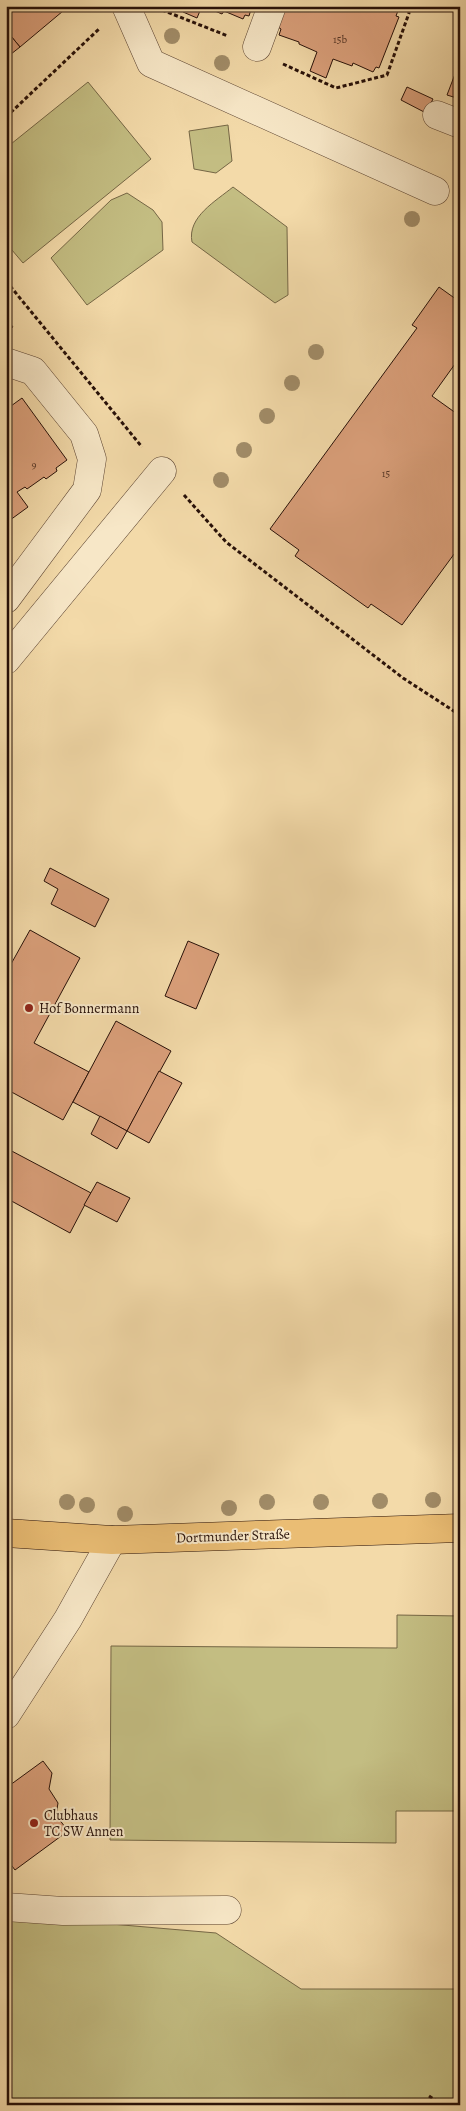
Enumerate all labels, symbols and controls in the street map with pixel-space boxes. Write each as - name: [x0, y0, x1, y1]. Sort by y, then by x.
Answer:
- house number: 15b: [333, 32, 347, 47]
- house number: 9: [31, 457, 37, 472]
- house number: 15: [382, 466, 391, 481]
- place label: Hof Bonnermann: [39, 999, 140, 1018]
- marker: Hof Bonnermann: [23, 1002, 35, 1014]
- street label: Dortmunder Straße: [176, 1525, 290, 1547]
- place label: Clubhaus TC SW Annen: [44, 1806, 124, 1841]
- marker: Clubhaus TC SW Annen: [28, 1817, 40, 1829]

